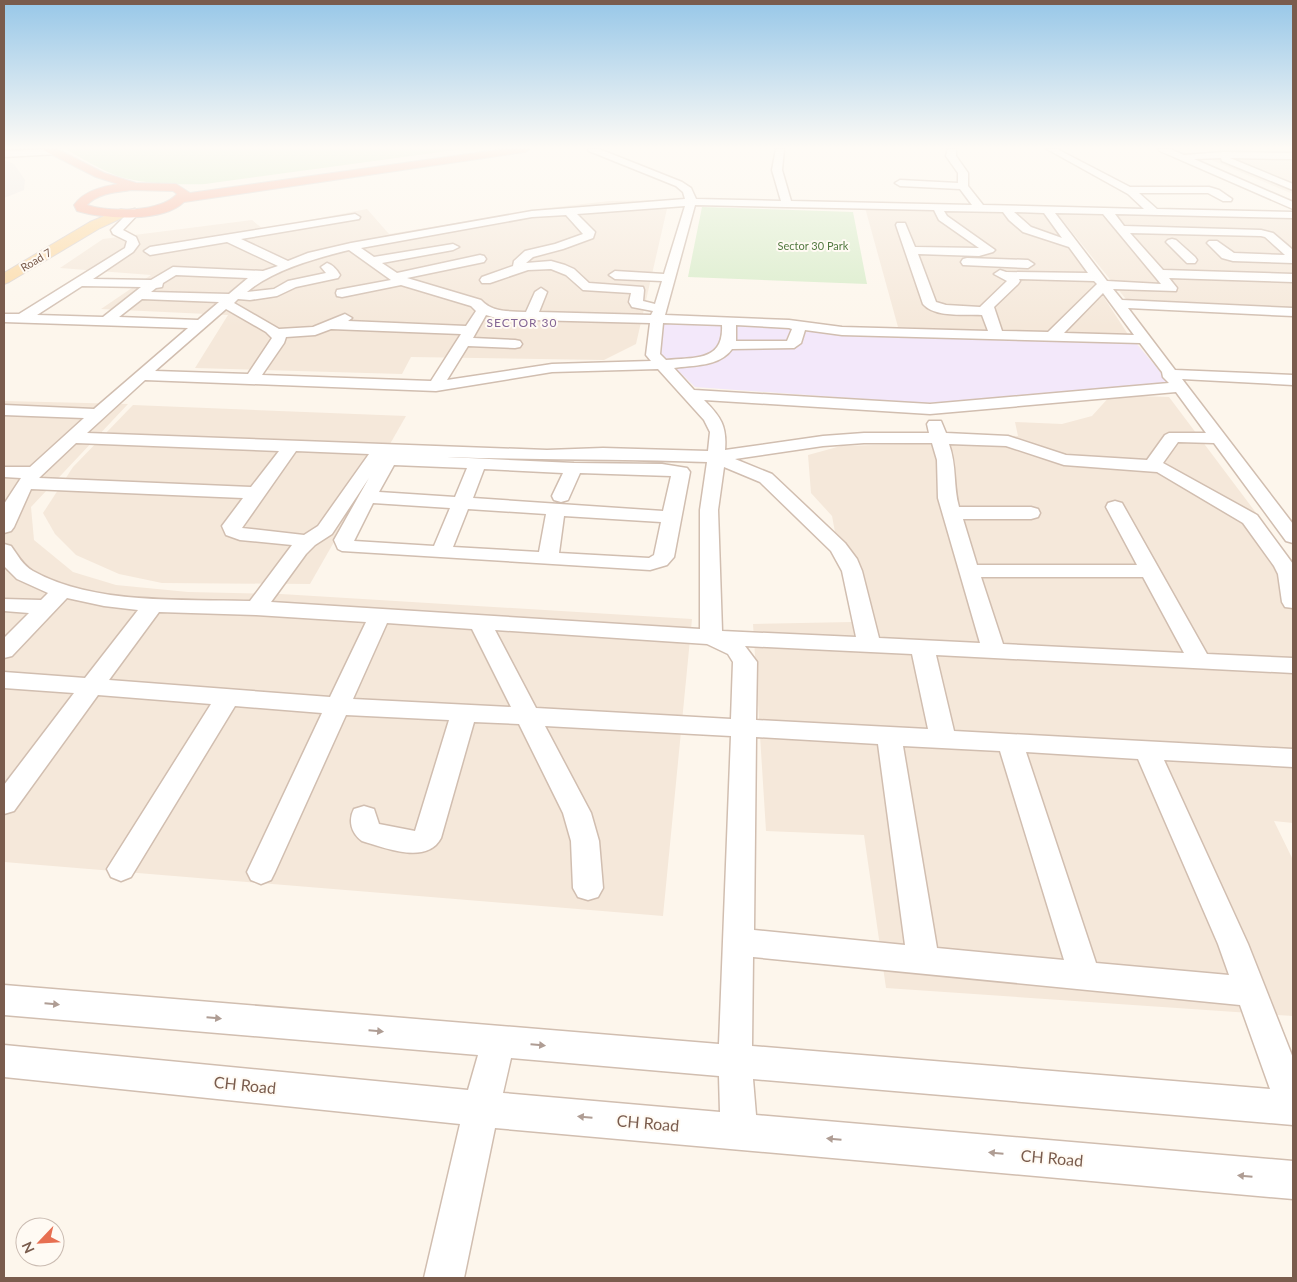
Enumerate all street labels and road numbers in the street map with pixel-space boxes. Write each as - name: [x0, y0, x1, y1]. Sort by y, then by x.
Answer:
- street label: Road 7: [18, 245, 53, 274]
- street label: CH Road: [213, 1072, 277, 1097]
- street label: CH Road: [616, 1110, 680, 1135]
- street label: CH Road: [1020, 1145, 1084, 1170]

